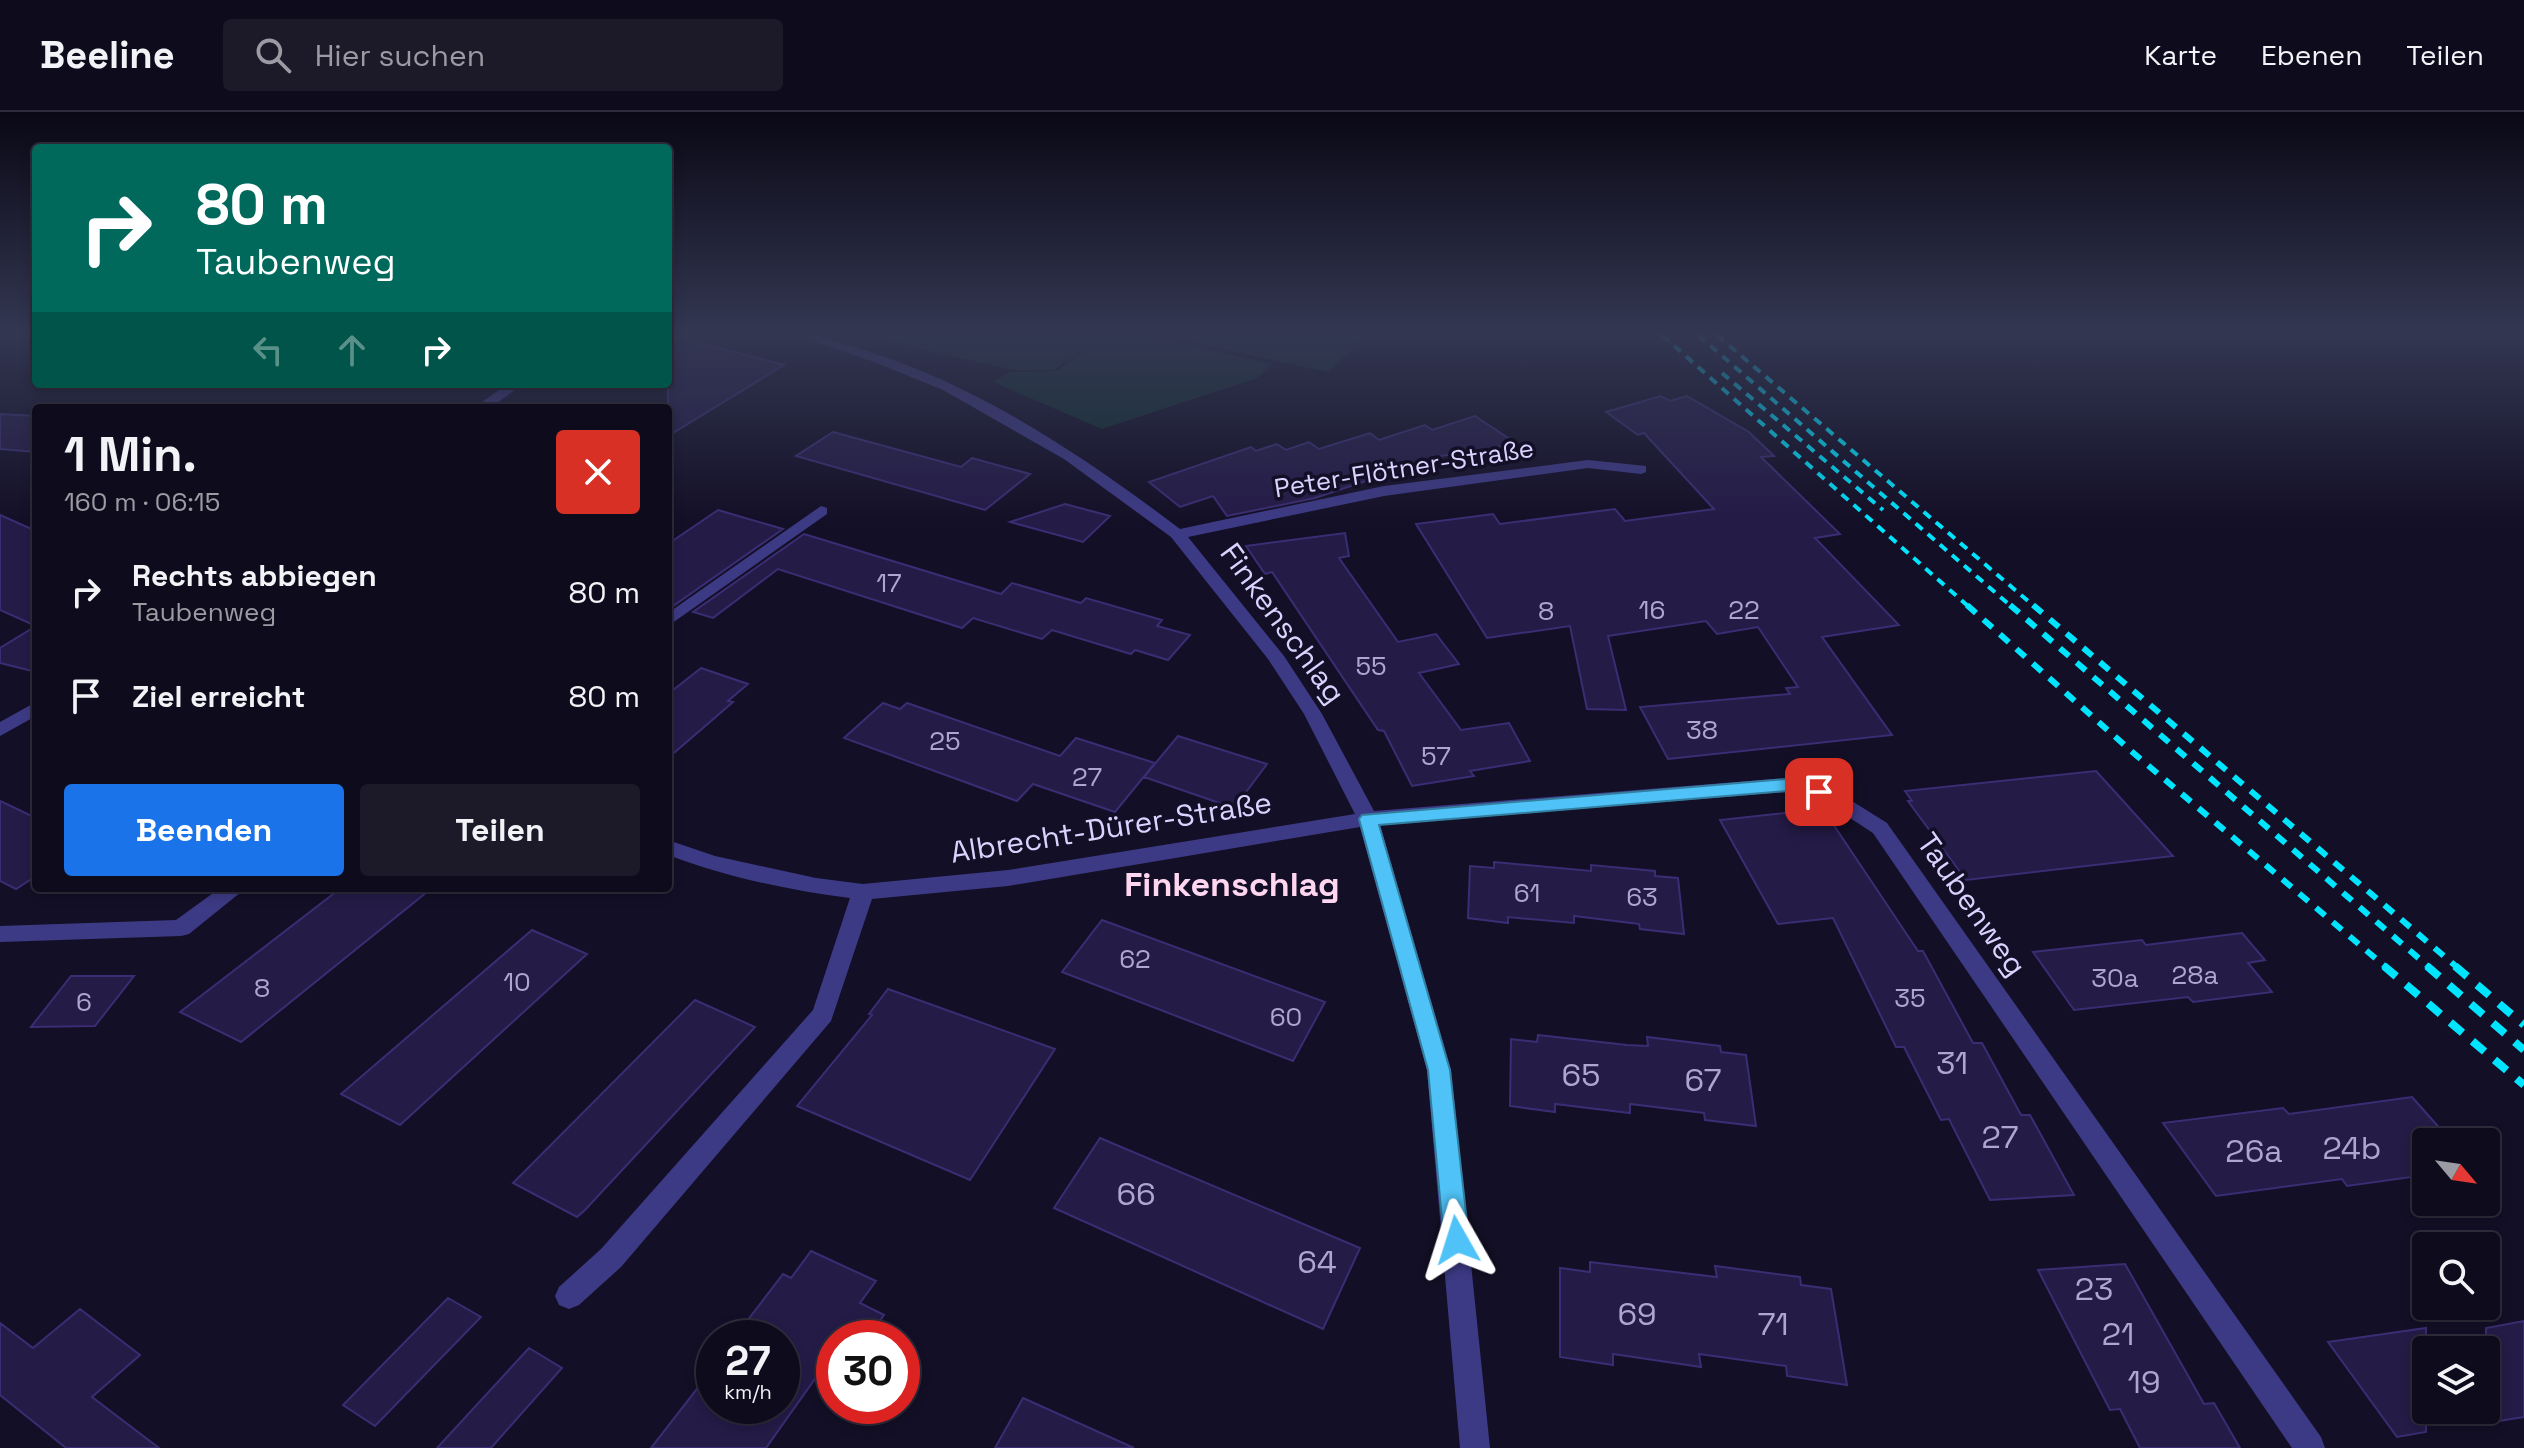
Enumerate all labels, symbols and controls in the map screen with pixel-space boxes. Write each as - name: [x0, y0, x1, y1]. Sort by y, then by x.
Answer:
- search box: [223, 19, 783, 91]
- text: Beeline: [40, 31, 175, 79]
- icon: search: [251, 33, 295, 77]
- text: Hier suchen: [315, 36, 485, 75]
- text: Karte: [2144, 37, 2217, 73]
- text: Ebenen: [2261, 37, 2362, 73]
- text: Teilen: [2406, 37, 2484, 73]
- text: 80 m: [196, 169, 328, 240]
- icon: right: [64, 176, 168, 280]
- text: Taubenweg: [196, 239, 396, 285]
- icon: left: [246, 328, 290, 372]
- icon: ahead: [330, 328, 374, 372]
- icon: right: [414, 328, 458, 372]
- text: 1 Min.: [64, 424, 197, 485]
- button: close: [556, 430, 640, 514]
- street label: Peter-Flötner-Straße: [1272, 431, 1536, 505]
- text: 160 m · 06:15: [64, 485, 220, 519]
- street label: Finkenschlag: [1212, 535, 1354, 711]
- text: Rechts abbiegen: [132, 556, 377, 595]
- house number: 17: [876, 566, 902, 600]
- icon: right: [64, 570, 108, 614]
- text: 80 m: [569, 573, 640, 612]
- house number: 16: [1639, 593, 1665, 627]
- house number: 22: [1728, 593, 1760, 627]
- house number: 8: [1538, 594, 1554, 628]
- text: Taubenweg: [132, 595, 276, 629]
- house number: 55: [1355, 649, 1387, 683]
- icon: arrive: [64, 674, 108, 718]
- text: Ziel erreicht: [132, 677, 305, 716]
- text: 80 m: [569, 677, 640, 716]
- house number: 38: [1686, 713, 1718, 747]
- house number: 25: [929, 724, 961, 758]
- house number: 57: [1421, 739, 1451, 773]
- pin: [1785, 758, 1853, 826]
- house number: 27: [1072, 760, 1102, 794]
- icon: arrive: [1797, 770, 1841, 814]
- street label: Albrecht-Dürer-Straße: [947, 782, 1275, 872]
- button: Beenden: [64, 784, 344, 876]
- button: Teilen: [360, 784, 640, 876]
- street label: Taubenweg: [1908, 825, 2036, 983]
- district label: Finkenschlag: [1124, 863, 1340, 906]
- house number: 61: [1514, 876, 1540, 910]
- house number: 63: [1626, 880, 1658, 914]
- house number: 62: [1119, 942, 1151, 976]
- house number: 28a: [2172, 958, 2218, 992]
- house number: 30a: [2091, 961, 2139, 995]
- house number: 10: [503, 965, 531, 999]
- house number: 8: [254, 971, 270, 1005]
- house number: 35: [1894, 981, 1926, 1015]
- house number: 6: [76, 985, 92, 1019]
- house number: 60: [1270, 1000, 1302, 1034]
- house number: 31: [1936, 1043, 1968, 1083]
- house number: 65: [1562, 1055, 1600, 1095]
- house number: 67: [1684, 1060, 1722, 1100]
- house number: 27: [1981, 1117, 2019, 1157]
- house number: 24b: [2323, 1128, 2381, 1168]
- north arrow: [2412, 1128, 2500, 1216]
- map controls: [2412, 1128, 2500, 1424]
- house number: 26a: [2225, 1131, 2283, 1171]
- house number: 66: [1116, 1174, 1156, 1214]
- position arrow: [1415, 1198, 1499, 1282]
- button: search: [2412, 1232, 2500, 1320]
- house number: 64: [1297, 1242, 1337, 1282]
- house number: 23: [2075, 1269, 2113, 1309]
- house number: 69: [1617, 1294, 1657, 1334]
- house number: 71: [1757, 1304, 1789, 1344]
- house number: 21: [2102, 1314, 2134, 1354]
- speed limit sign: 30: [816, 1320, 920, 1424]
- text: 27: [725, 1336, 771, 1387]
- button: layers: [2412, 1336, 2500, 1424]
- house number: 19: [2128, 1362, 2160, 1402]
- text: km/h: [724, 1379, 772, 1405]

